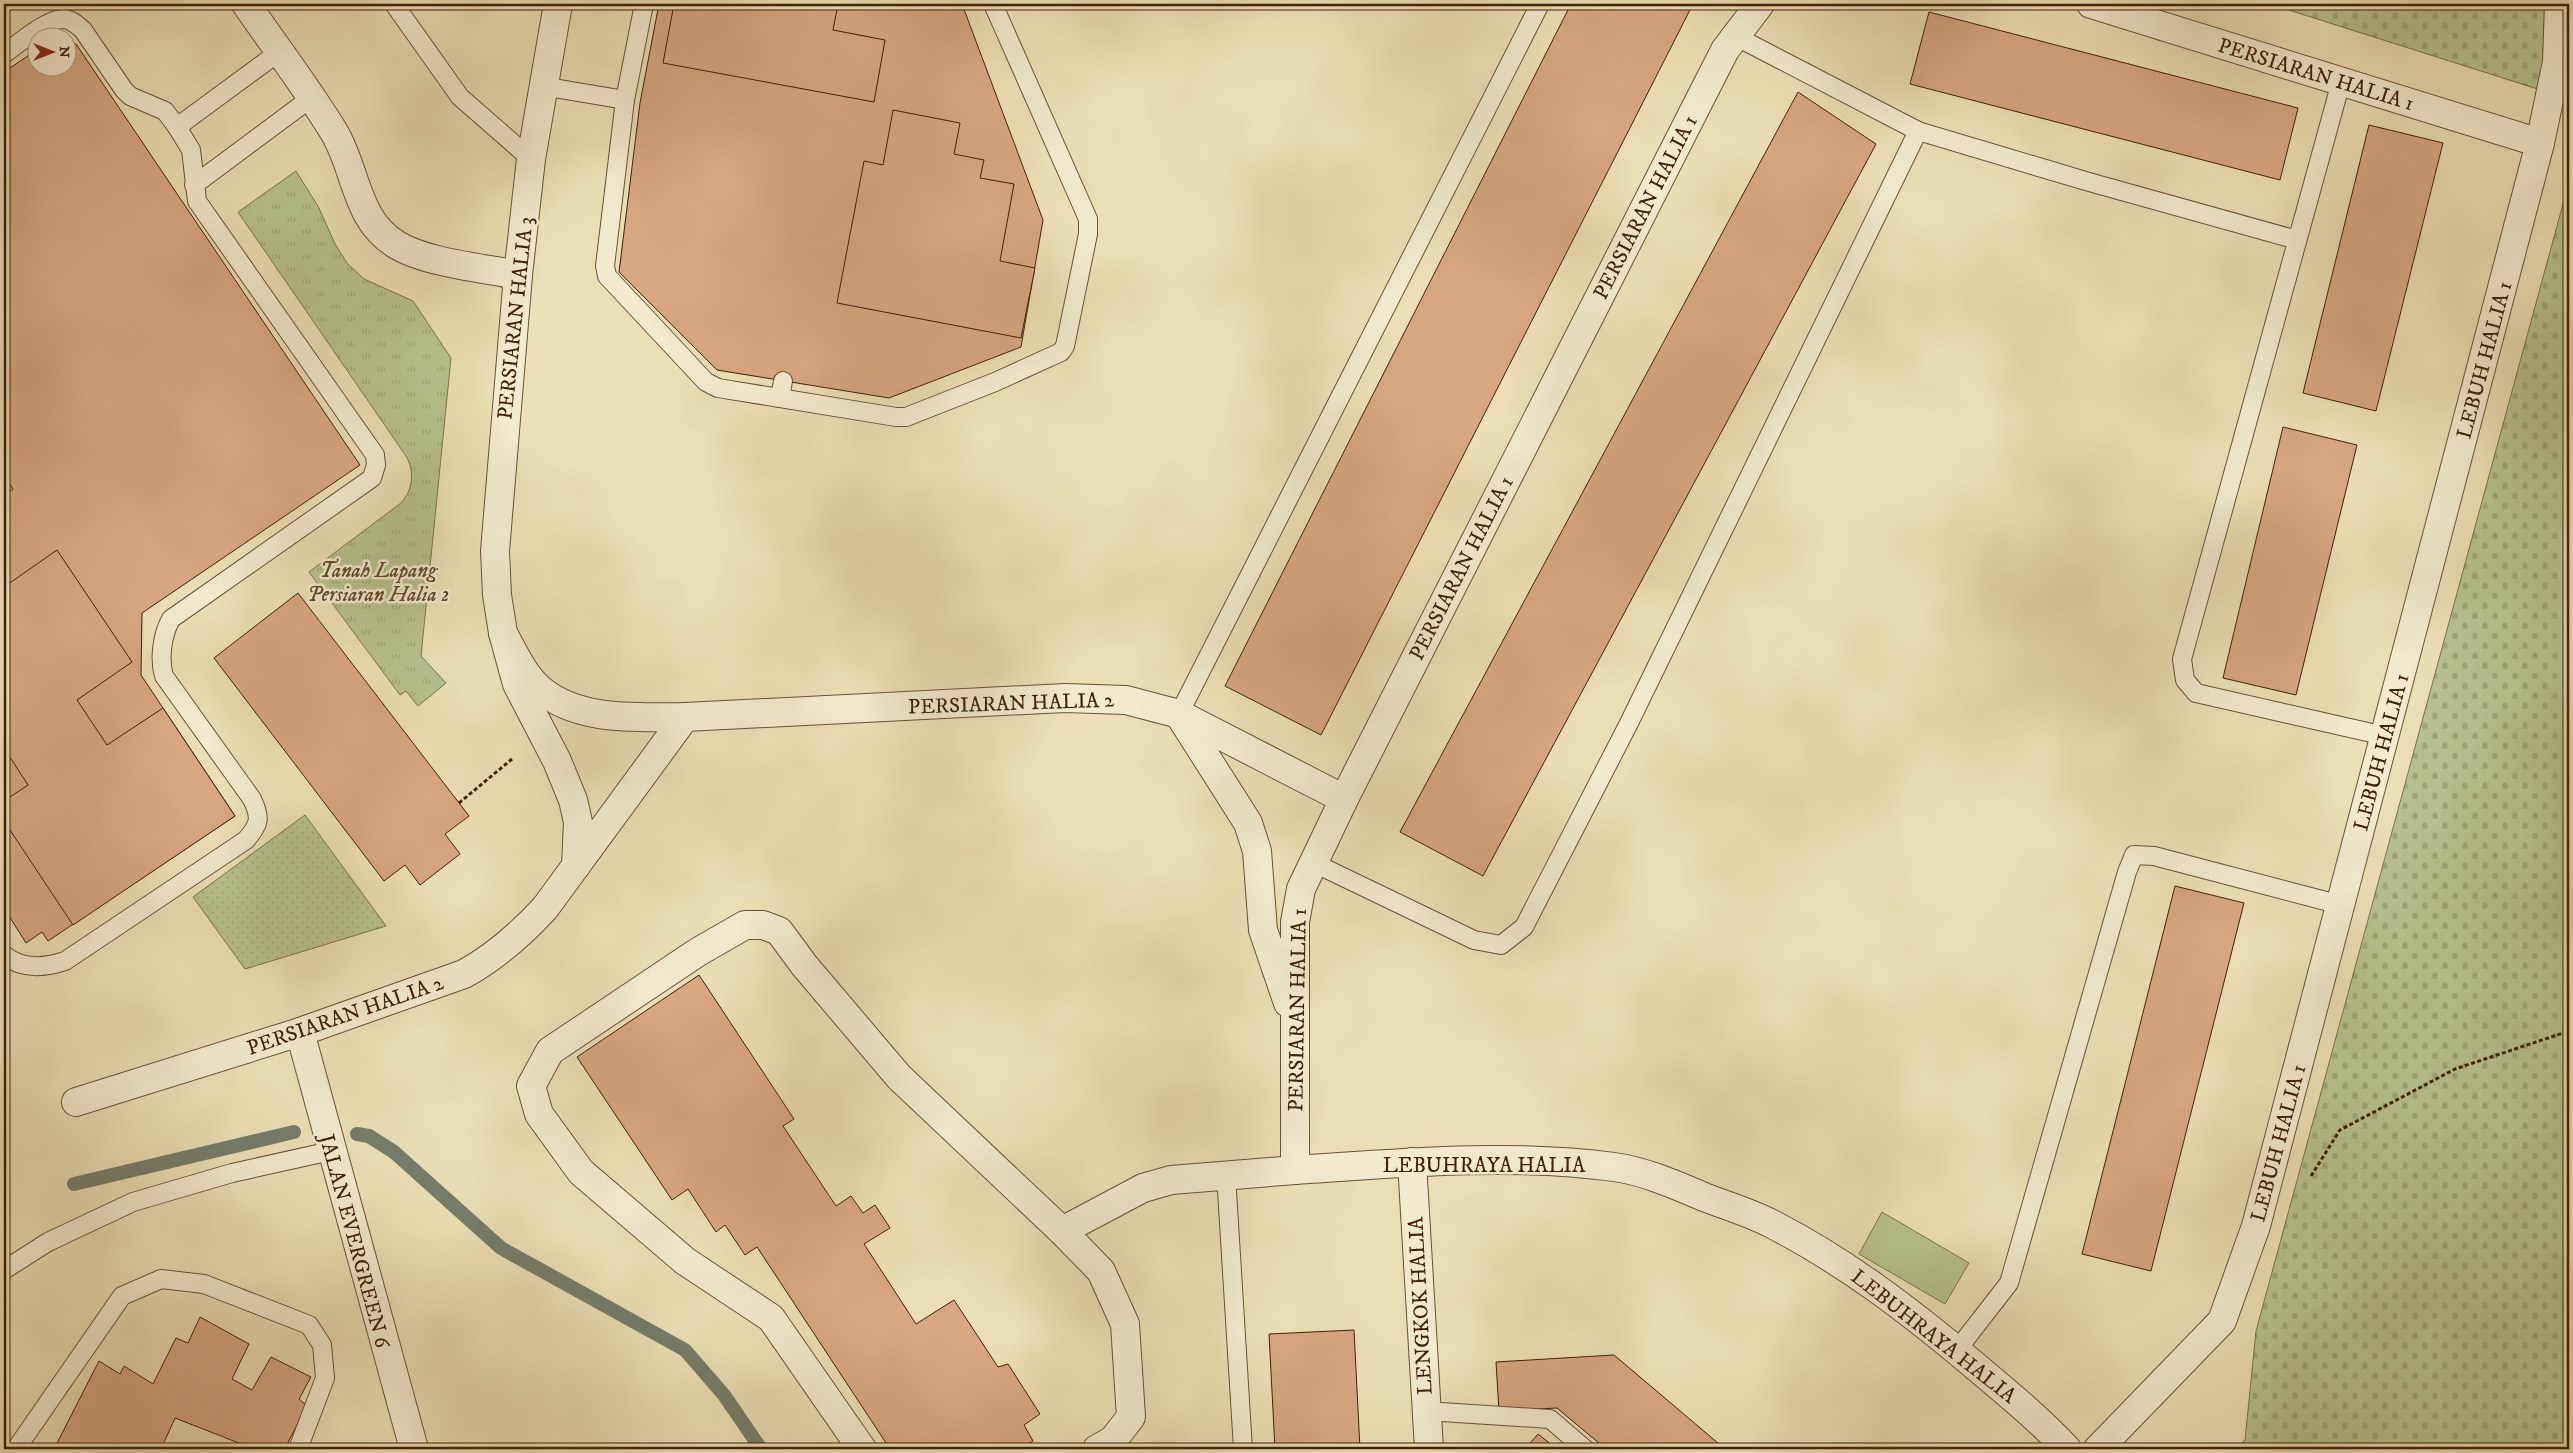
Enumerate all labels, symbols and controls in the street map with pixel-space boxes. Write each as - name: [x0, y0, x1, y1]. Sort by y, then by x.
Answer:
- north arrow: [28, 28, 78, 78]
- street label: PERSIARAN HALIA 1: [2215, 33, 2417, 117]
- text: N: [55, 46, 73, 58]
- street label: PERSIARAN HALIA 1: [1588, 111, 1704, 304]
- street label: PERSIARAN HALIA 3: [492, 215, 540, 421]
- street label: LEBUH HALIA 1: [2451, 279, 2518, 442]
- street label: PERSIARAN HALIA 1: [1404, 472, 1520, 665]
- park label: Tanah Lapang Persiaran Halia 2: [307, 558, 449, 608]
- street label: LEBUH HALIA 1: [2348, 671, 2415, 834]
- street label: PERSIARAN HALIA 2: [908, 687, 1115, 721]
- street label: PERSIARAN HALIA 1: [1283, 908, 1313, 1112]
- street label: PERSIARAN HALIA 2: [244, 970, 448, 1062]
- street label: LEBUH HALIA 1: [2245, 1062, 2312, 1225]
- street label: JALAN EVERGREEN 6: [313, 1130, 395, 1352]
- street label: LEBUHRAYA HALIA: [1383, 1153, 1586, 1179]
- street label: LENGKOK HALIA: [1403, 1216, 1439, 1396]
- street label: LEBUHRAYA HALIA: [1846, 1264, 2022, 1410]

